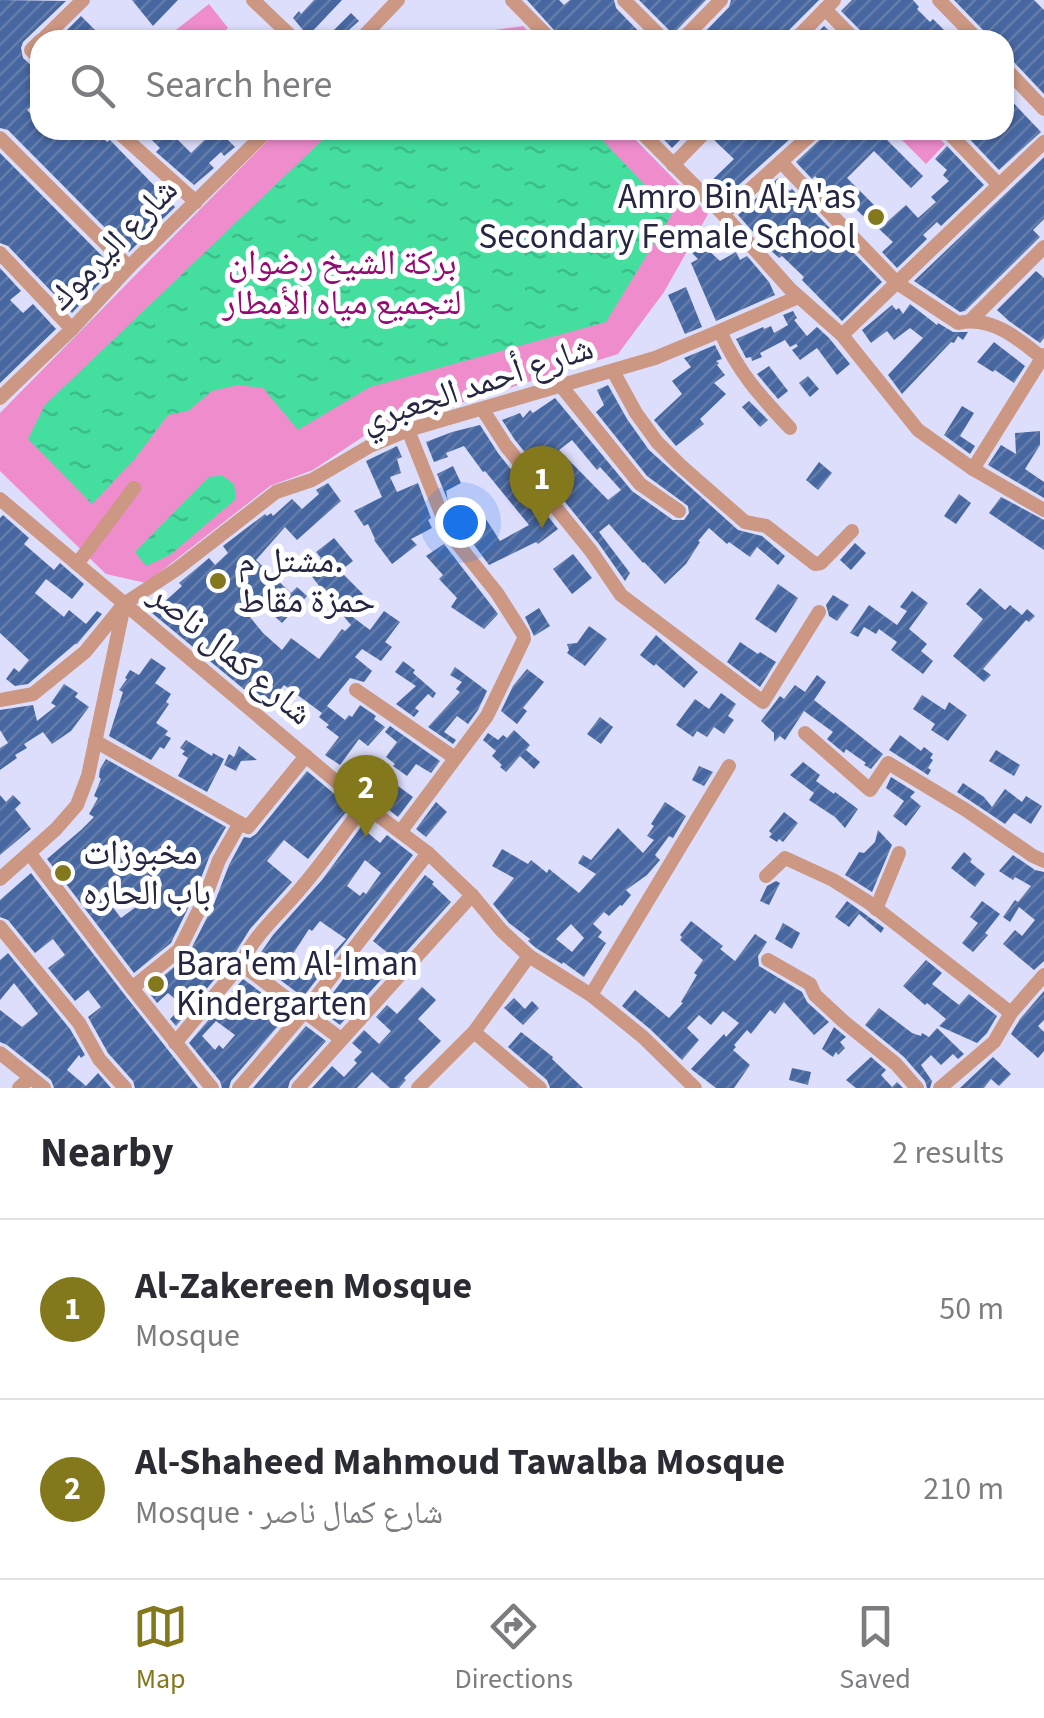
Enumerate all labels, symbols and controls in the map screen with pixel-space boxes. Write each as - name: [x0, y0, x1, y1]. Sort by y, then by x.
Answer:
- search box: [30, 30, 1014, 140]
- icon: search: [65, 58, 120, 113]
- text: Search here: [145, 58, 332, 112]
- street label: شارع اليرموك: [37, 166, 189, 322]
- place label: Amro Bin Al-A'as Secondary Female School: [479, 172, 856, 262]
- marker: Amro Bin Al-A'as Secondary Female School: [865, 206, 887, 228]
- park label: بركة الشيخ رضوان لتجميع مياه الأمطار: [221, 238, 462, 328]
- street label: شارع أحمد الجعبري: [354, 323, 600, 447]
- pin: 1: [510, 446, 574, 528]
- your location: [435, 497, 486, 548]
- place label: مشتل م. حمزة مقاط: [238, 536, 375, 626]
- street label: شارع كمال ناصر: [138, 570, 323, 737]
- marker: مشتل م. حمزة مقاط: [207, 570, 229, 592]
- pin: 2: [334, 754, 398, 837]
- place label: مخبوزات باب الحاره: [83, 828, 211, 918]
- marker: مخبوزات باب الحاره: [52, 862, 74, 884]
- place label: Bara'em Al-Iman Kindergarten: [176, 939, 418, 1029]
- marker: Bara'em Al-Iman Kindergarten: [145, 973, 167, 995]
- text: Nearby: [40, 1123, 174, 1183]
- text: 2 results: [892, 1130, 1004, 1176]
- text: Al-Zakereen Mosque: [135, 1259, 472, 1313]
- text: 1: [64, 1286, 81, 1332]
- text: 50 m: [939, 1286, 1004, 1332]
- text: Mosque: [135, 1313, 240, 1359]
- text: Al-Shaheed Mahmoud Tawalba Mosque: [135, 1435, 785, 1489]
- text: 2: [64, 1466, 81, 1512]
- text: 210 m: [923, 1466, 1004, 1512]
- text: Mosque · شارع كمال ناصر: [135, 1490, 443, 1536]
- tab: Map: [133, 1599, 188, 1699]
- tab: Directions: [455, 1599, 573, 1699]
- tab: Saved: [839, 1599, 911, 1699]

